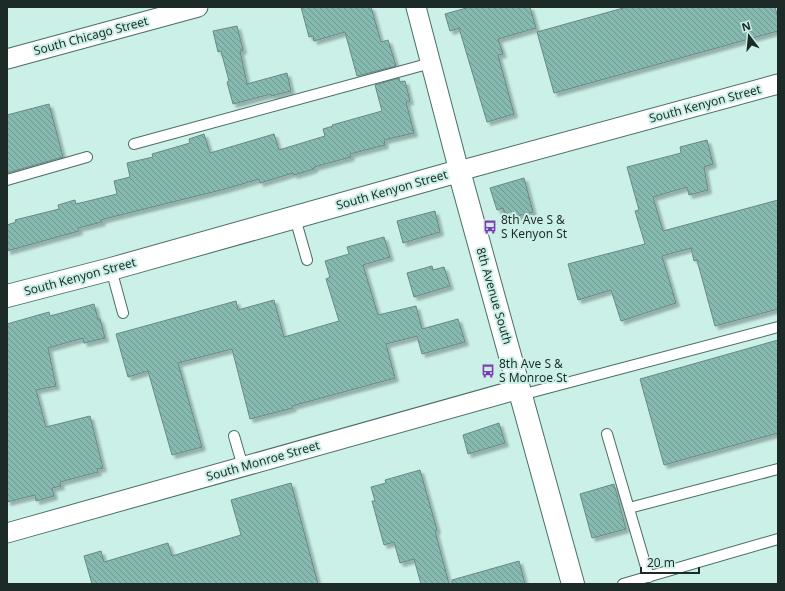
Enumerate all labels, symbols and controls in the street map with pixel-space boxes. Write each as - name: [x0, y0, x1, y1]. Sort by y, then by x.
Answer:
- street label: South Chicago Street: [32, 12, 151, 59]
- north arrow: [729, 16, 769, 56]
- text: N: [740, 17, 752, 34]
- street label: South Kenyon Street: [647, 80, 763, 127]
- street label: South Kenyon Street: [334, 165, 450, 214]
- place label: 8th Ave S & S Kenyon St: [501, 211, 568, 242]
- bus stop icon: 8th Ave S & S Kenyon St: [482, 219, 498, 235]
- street label: 8th Avenue South: [473, 245, 516, 346]
- street label: South Kenyon Street: [22, 253, 138, 300]
- place label: 8th Ave S & S Monroe St: [499, 355, 568, 386]
- bus stop icon: 8th Ave S & S Monroe St: [480, 363, 496, 379]
- street label: South Monroe Street: [204, 436, 322, 485]
- scale bar: [641, 549, 699, 575]
- text: 20 m: [647, 554, 675, 571]

